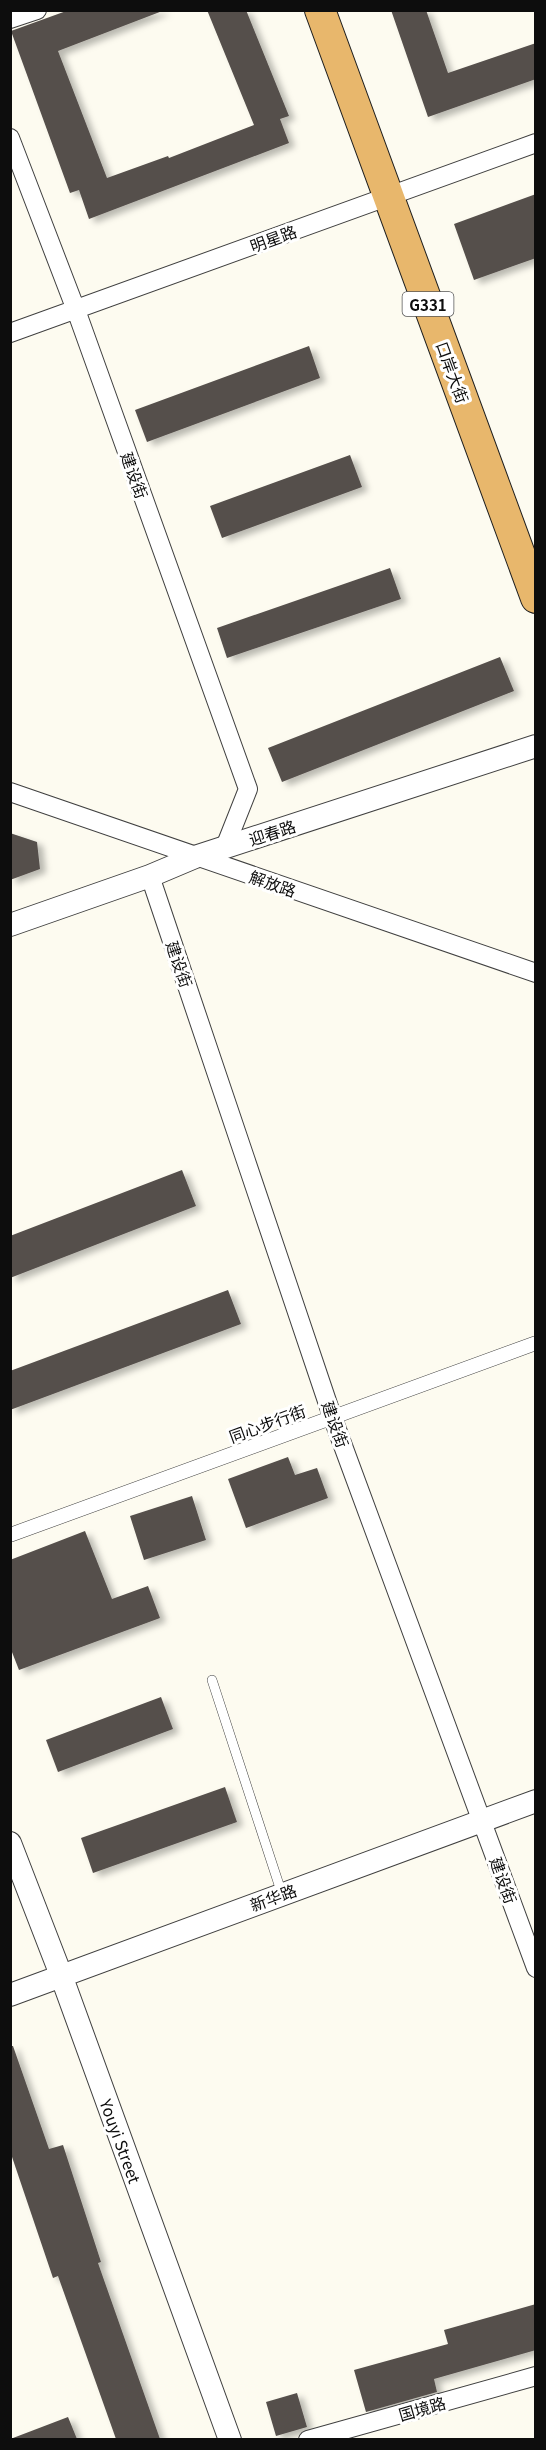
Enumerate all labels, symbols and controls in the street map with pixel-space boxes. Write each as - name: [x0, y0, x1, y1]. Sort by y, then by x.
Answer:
- street label: 明星路: [246, 219, 300, 257]
- road number: G331: [402, 292, 454, 316]
- street label: 口岸大街: [431, 338, 475, 406]
- street label: 建设街: [116, 448, 154, 502]
- street label: 迎春路: [245, 813, 299, 851]
- street label: 解放路: [246, 864, 300, 902]
- street label: 建设街: [161, 937, 199, 991]
- street label: 建设街: [317, 1397, 355, 1451]
- street label: 同心步行街: [225, 1398, 309, 1448]
- street label: 建设街: [485, 1853, 523, 1907]
- street label: 新华路: [246, 1878, 300, 1916]
- street label: Youyi Street: [94, 2095, 147, 2186]
- street label: 国境路: [396, 2390, 448, 2426]

